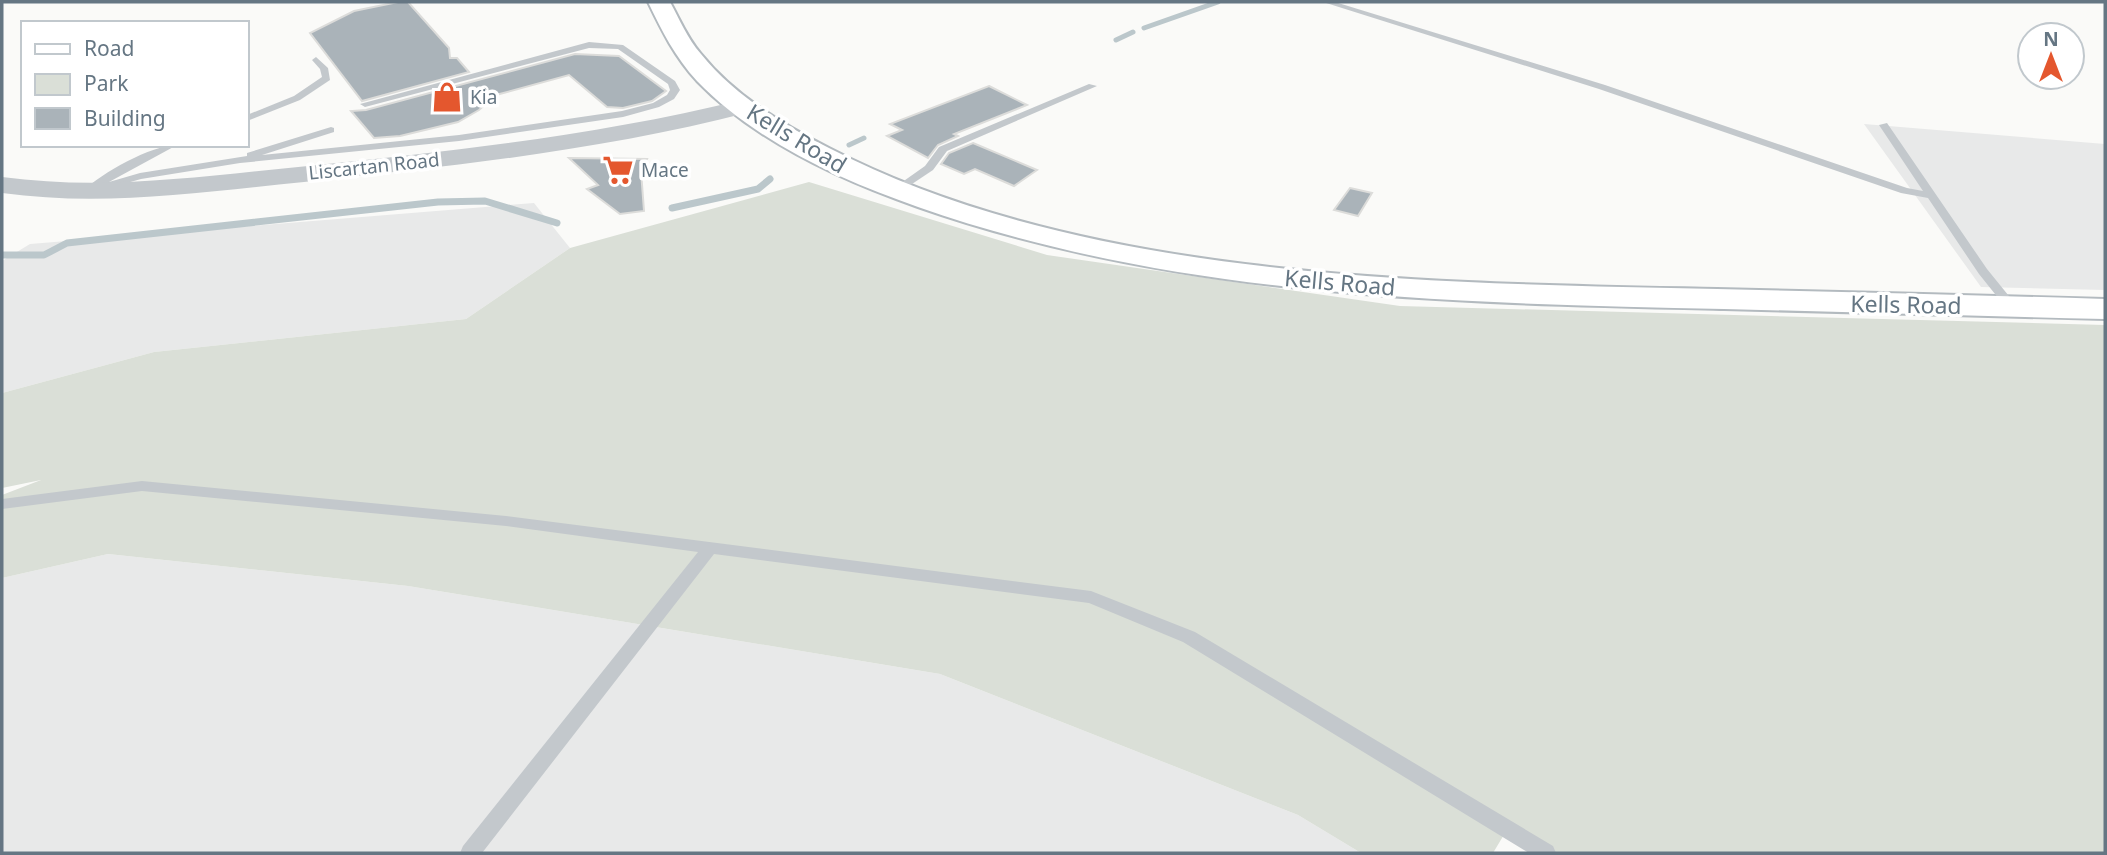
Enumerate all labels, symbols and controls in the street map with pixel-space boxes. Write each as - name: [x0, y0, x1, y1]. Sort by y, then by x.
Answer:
- legend: [21, 21, 248, 147]
- north arrow: [2016, 21, 2086, 91]
- text: N: [2043, 26, 2059, 52]
- text: Road: [84, 34, 134, 62]
- text: Park: [84, 69, 129, 97]
- shop icon: Kia: [430, 80, 464, 114]
- place label: Kia: [470, 84, 497, 110]
- street label: Kells Road: [741, 96, 853, 180]
- text: Building: [84, 104, 166, 132]
- street label: Liscartan Road: [307, 146, 441, 186]
- supermarket icon: Mace: [601, 153, 635, 187]
- place label: Mace: [641, 157, 689, 183]
- street label: Kells Road: [1283, 261, 1397, 303]
- street label: Kells Road: [1850, 287, 1962, 321]

